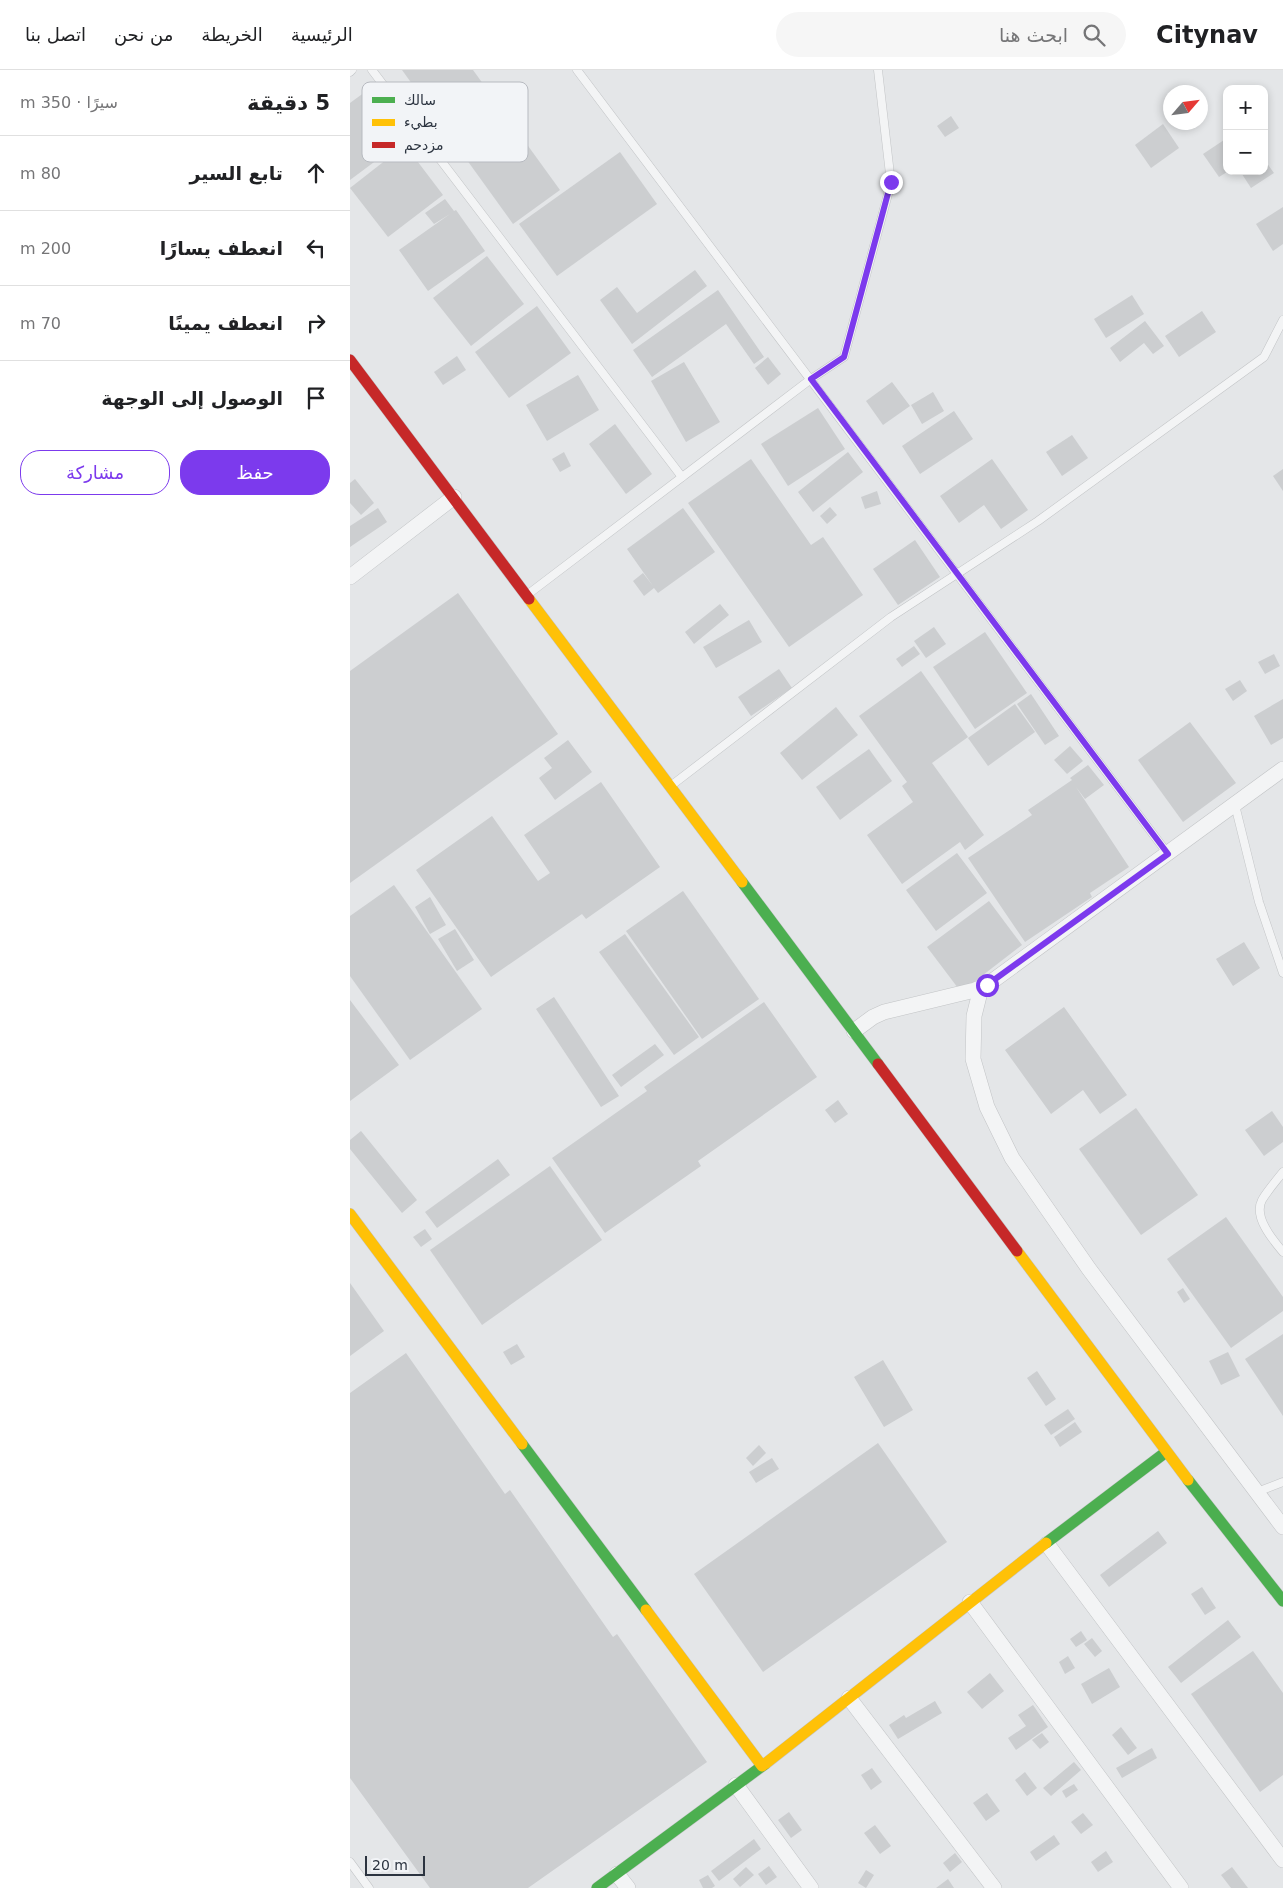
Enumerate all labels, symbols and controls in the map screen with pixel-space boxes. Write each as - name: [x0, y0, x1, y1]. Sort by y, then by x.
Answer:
- search box: [776, 12, 1126, 57]
- icon: search: [1080, 21, 1108, 49]
- text: Citynav: [1156, 21, 1258, 49]
- text: اتصل بنا: [25, 24, 86, 45]
- text: من نحن: [114, 24, 173, 45]
- text: الخريطة: [201, 24, 263, 45]
- text: الرئيسية: [291, 24, 353, 45]
- text: ابحث هنا: [999, 24, 1068, 46]
- legend: [362, 82, 528, 162]
- north arrow: [1163, 85, 1208, 130]
- map controls: [1223, 85, 1268, 175]
- button: +: [1223, 85, 1268, 130]
- text: 5 دقيقة: [247, 91, 330, 115]
- text: سالك: [404, 92, 436, 108]
- text: سيرًا · 350 m: [20, 93, 118, 112]
- text: بطيء: [404, 114, 438, 131]
- button: −: [1223, 130, 1268, 175]
- text: مزدحم: [404, 137, 443, 154]
- icon: ahead: [302, 159, 330, 187]
- text: تابع السير: [189, 162, 283, 184]
- text: 80 m: [20, 164, 61, 183]
- route end: [880, 171, 903, 194]
- icon: left: [302, 234, 330, 262]
- text: انعطف يسارًا: [160, 237, 283, 259]
- text: 200 m: [20, 239, 71, 258]
- icon: right: [302, 309, 330, 337]
- text: انعطف يمينًا: [168, 312, 283, 334]
- text: 70 m: [20, 314, 61, 333]
- icon: arrive: [302, 384, 330, 412]
- text: الوصول إلى الوجهة: [101, 387, 283, 409]
- button: مشاركة: [20, 450, 170, 495]
- button: حفظ: [180, 450, 330, 495]
- route start: [976, 974, 999, 997]
- scale bar: [365, 1853, 425, 1876]
- text: 20 m: [372, 1857, 408, 1873]

